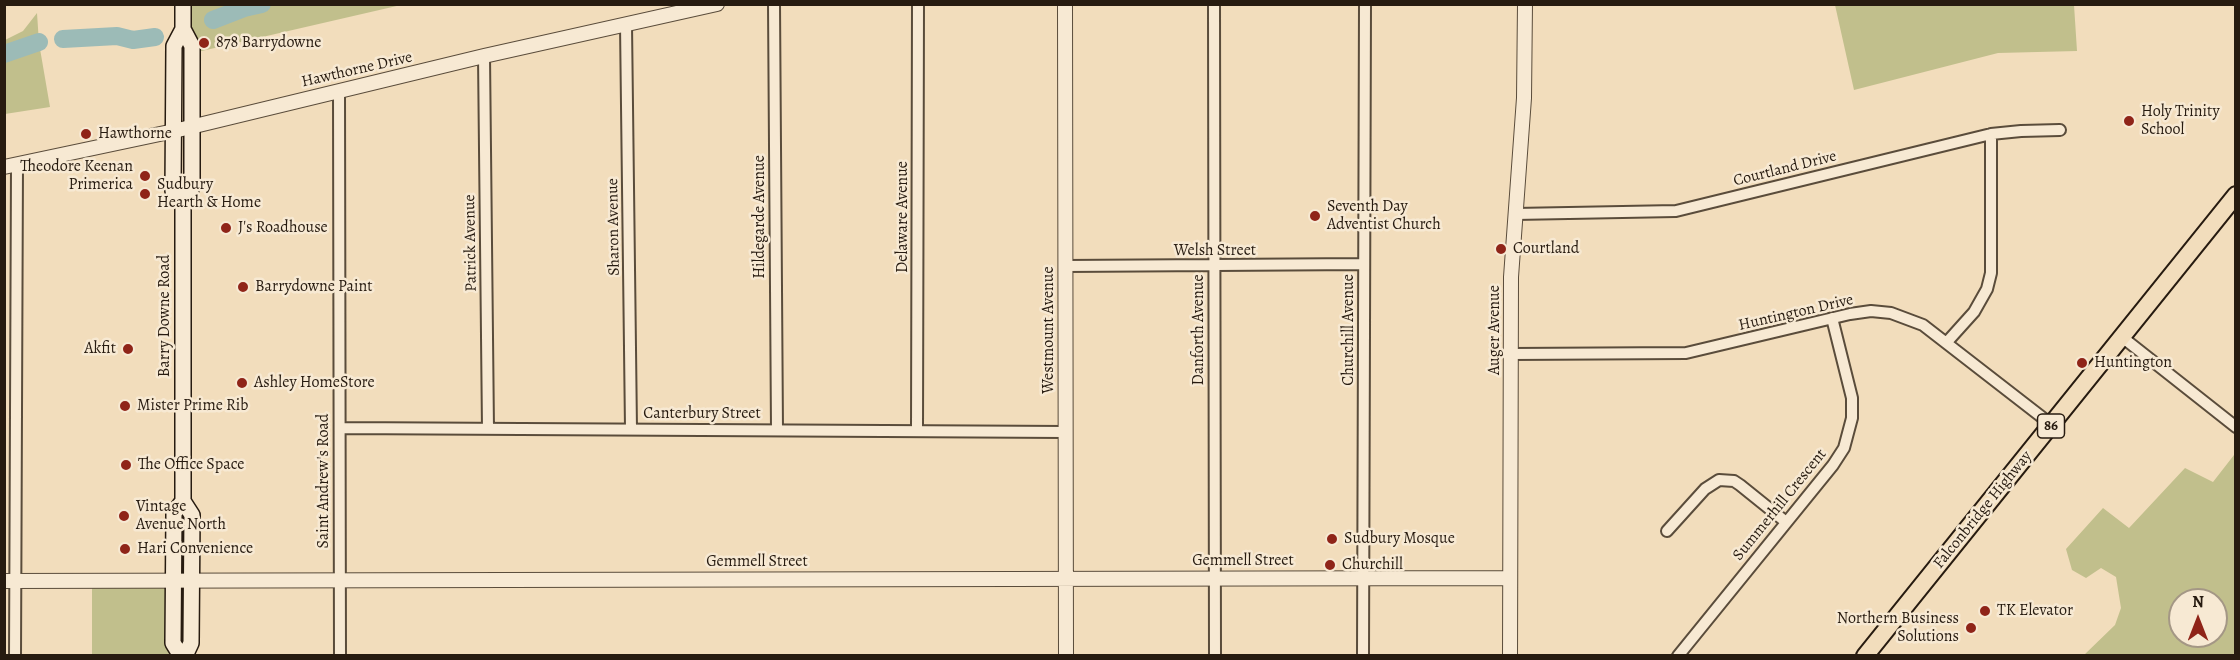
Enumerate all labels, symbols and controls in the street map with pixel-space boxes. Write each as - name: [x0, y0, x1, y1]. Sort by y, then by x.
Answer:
- place label: 878 Barrydowne: [216, 33, 321, 53]
- marker: 878 Barrydowne: [197, 36, 211, 50]
- street label: Hawthorne Drive: [300, 48, 414, 92]
- place label: Holy Trinity School: [2141, 102, 2220, 140]
- marker: Holy Trinity School: [2122, 114, 2136, 128]
- place label: Hawthorne: [98, 124, 172, 144]
- marker: Hawthorne: [79, 127, 93, 141]
- street label: Courtland Drive: [1731, 147, 1839, 191]
- street label: Hildegarde Avenue: [750, 155, 770, 279]
- place label: Theodore Keenan Primerica: [20, 157, 133, 195]
- street label: Delaware Avenue: [893, 161, 913, 273]
- marker: Theodore Keenan Primerica: [138, 169, 152, 183]
- place label: Sudbury Hearth & Home: [157, 175, 261, 213]
- street label: Sharon Avenue: [604, 178, 624, 276]
- marker: Sudbury Hearth & Home: [138, 187, 152, 201]
- street label: Patrick Avenue: [461, 194, 481, 292]
- place label: Seventh Day Adventist Church: [1327, 197, 1441, 235]
- marker: Seventh Day Adventist Church: [1308, 209, 1322, 223]
- place label: J's Roadhouse: [238, 218, 328, 238]
- marker: J's Roadhouse: [219, 221, 233, 235]
- place label: Courtland: [1513, 239, 1579, 259]
- street label: Welsh Street: [1174, 241, 1256, 261]
- marker: Courtland: [1494, 242, 1508, 256]
- street label: Barry Downe Road: [155, 255, 175, 377]
- street label: Westmount Avenue: [1039, 266, 1059, 394]
- street label: Danforth Avenue: [1189, 274, 1209, 386]
- street label: Churchill Avenue: [1339, 274, 1359, 386]
- place label: Barrydowne Paint: [255, 277, 373, 297]
- marker: Barrydowne Paint: [236, 280, 250, 294]
- street label: Auger Avenue: [1485, 285, 1505, 375]
- street label: Huntington Drive: [1737, 290, 1855, 336]
- place label: Akfit: [84, 339, 116, 359]
- marker: Akfit: [121, 342, 135, 356]
- place label: Huntington: [2094, 353, 2172, 373]
- marker: Huntington: [2075, 356, 2089, 370]
- place label: Ashley HomeStore: [254, 373, 375, 393]
- marker: Ashley HomeStore: [235, 376, 249, 390]
- place label: Mister Prime Rib: [137, 396, 248, 416]
- marker: Mister Prime Rib: [118, 399, 132, 413]
- street label: Canterbury Street: [643, 404, 761, 424]
- street label: Saint Andrew's Road: [314, 414, 334, 548]
- road number: 86: [2038, 414, 2064, 438]
- street label: Summerhill Crescent: [1729, 445, 1831, 565]
- street label: Falconbridge Highway: [1930, 447, 2036, 573]
- place label: The Office Space: [138, 455, 244, 475]
- marker: The Office Space: [119, 458, 133, 472]
- place label: Vintage Avenue North: [136, 497, 226, 535]
- marker: Vintage Avenue North: [117, 509, 131, 523]
- place label: Sudbury Mosque: [1344, 529, 1455, 549]
- marker: Sudbury Mosque: [1325, 532, 1339, 546]
- place label: Hari Convenience: [137, 539, 253, 559]
- marker: Hari Convenience: [118, 542, 132, 556]
- street label: Gemmell Street: [1192, 551, 1294, 571]
- street label: Gemmell Street: [706, 552, 808, 572]
- place label: Churchill: [1342, 555, 1403, 575]
- marker: Churchill: [1323, 558, 1337, 572]
- north arrow: [2168, 588, 2228, 648]
- text: N: [2192, 591, 2204, 613]
- place label: TK Elevator: [1997, 601, 2073, 621]
- marker: TK Elevator: [1978, 604, 1992, 618]
- place label: Northern Business Solutions: [1837, 609, 1959, 647]
- marker: Northern Business Solutions: [1964, 621, 1978, 635]

